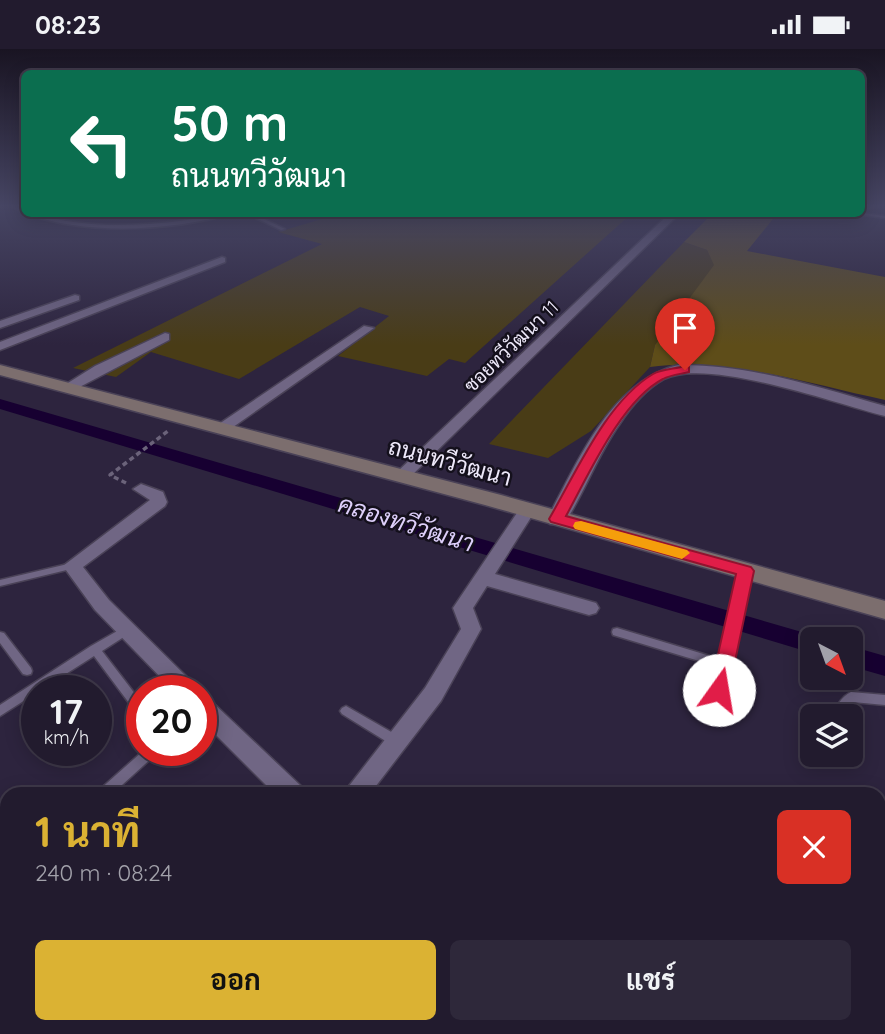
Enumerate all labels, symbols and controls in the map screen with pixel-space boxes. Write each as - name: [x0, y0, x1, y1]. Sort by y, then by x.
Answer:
- text: 08:23: [35, 8, 101, 41]
- text: 50 m: [171, 92, 288, 153]
- icon: left: [56, 98, 147, 189]
- text: ถนนทวีวัฒนา: [171, 155, 347, 195]
- street label: ซอยทวีวัฒนา 11: [459, 295, 563, 397]
- pin: [655, 298, 715, 370]
- icon: arrive: [666, 309, 704, 347]
- street label: ถนนทวีวัฒนา: [385, 431, 515, 492]
- water label: คลองทวีวัฒนา: [335, 488, 478, 558]
- north arrow: [800, 627, 863, 689]
- map controls: [800, 627, 863, 767]
- position arrow: [682, 653, 756, 727]
- speed limit sign: 20: [126, 675, 217, 766]
- text: 17: [50, 689, 83, 733]
- button: layers: [800, 704, 863, 767]
- text: km/h: [44, 726, 89, 749]
- text: 1 นาที: [35, 805, 140, 858]
- button: close: [777, 810, 851, 884]
- text: 240 m · 08:24: [35, 858, 172, 887]
- button: ออก: [35, 940, 436, 1020]
- button: แชร์: [450, 940, 851, 1020]

